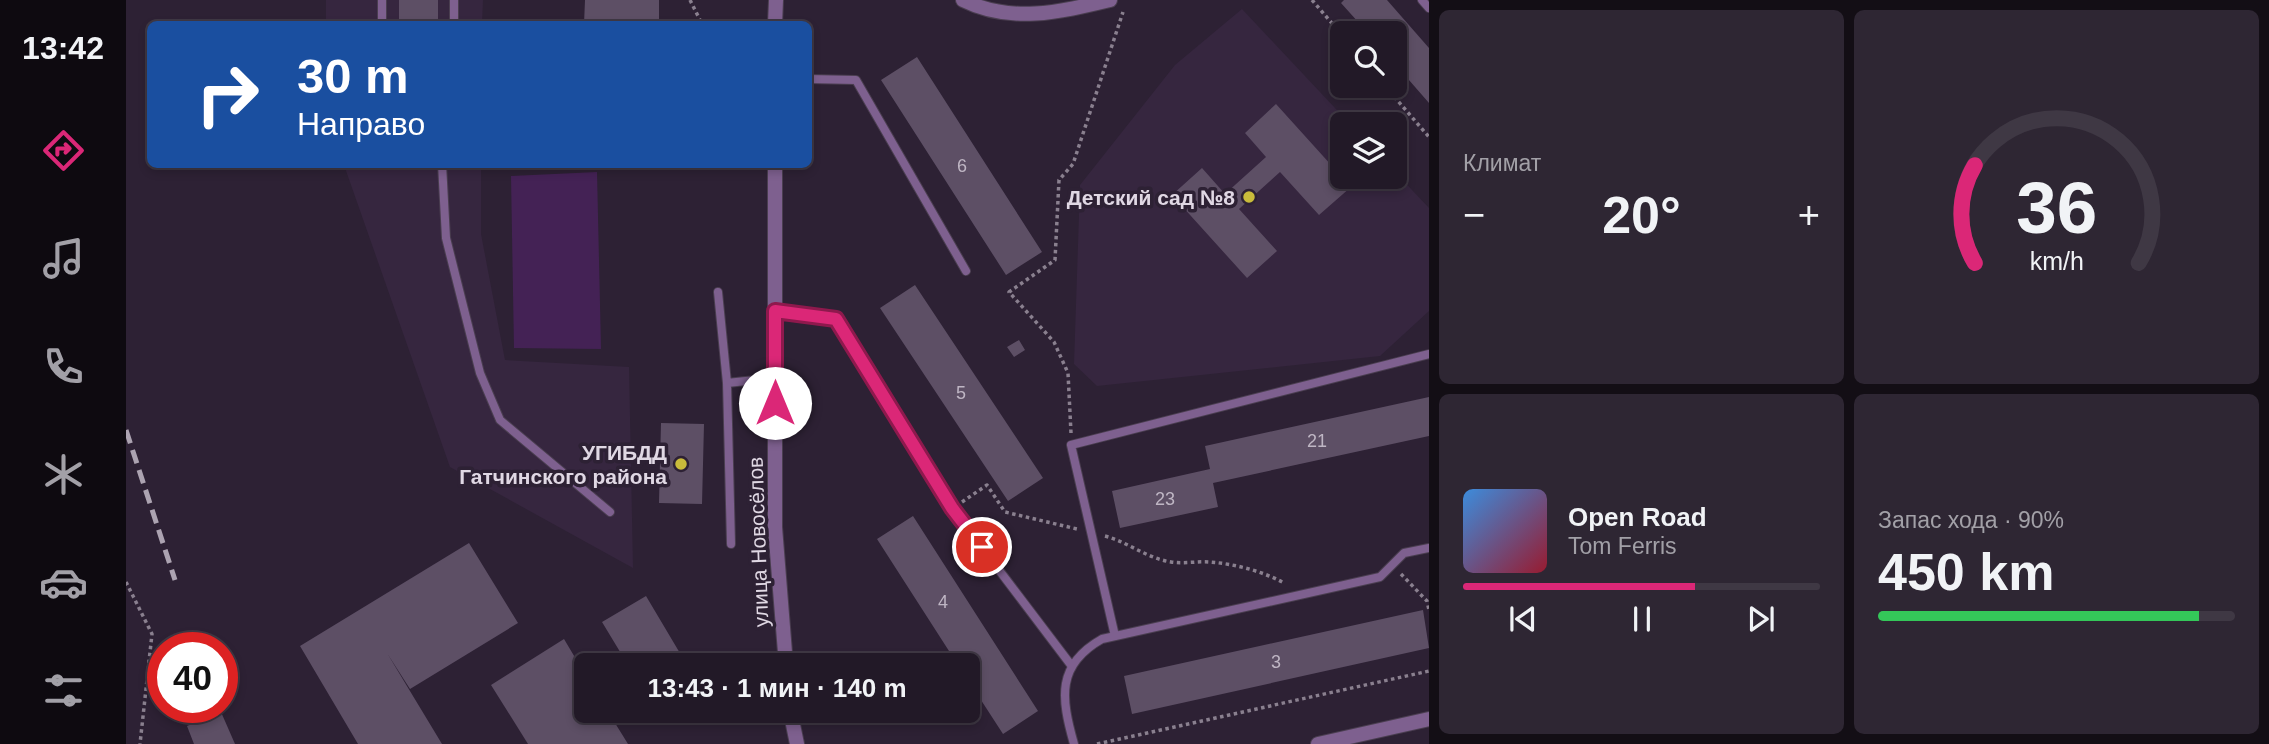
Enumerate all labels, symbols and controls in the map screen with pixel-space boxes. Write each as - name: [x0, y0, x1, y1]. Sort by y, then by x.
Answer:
- map controls: [1330, 21, 1407, 189]
- button: search: [1330, 21, 1407, 98]
- text: 13:42: [22, 30, 104, 66]
- icon: right: [182, 49, 273, 140]
- text: 30 m: [297, 49, 409, 103]
- text: Направо: [297, 106, 425, 142]
- button: layers: [1330, 112, 1407, 189]
- icon: directions: [39, 126, 88, 175]
- text: Климат: [1463, 150, 1541, 176]
- house number: 6: [957, 156, 967, 176]
- text: 36: [2016, 167, 2097, 248]
- place label: Детский сад №8: [1067, 186, 1235, 209]
- text: 20°: [1602, 186, 1681, 244]
- marker: Детский сад №8: [1241, 189, 1257, 205]
- text: −: [1463, 194, 1485, 236]
- text: +: [1798, 194, 1820, 236]
- icon: music: [39, 234, 88, 283]
- text: km/h: [2029, 247, 2084, 275]
- icon: phone: [39, 342, 88, 391]
- position arrow: [738, 366, 812, 440]
- house number: 5: [956, 383, 966, 403]
- house number: 21: [1307, 431, 1327, 451]
- place label: УГИБДД Гатчинского района: [459, 441, 667, 488]
- icon: climate: [39, 450, 88, 499]
- marker: УГИБДД Гатчинского района: [673, 456, 689, 472]
- street label: улица Новосёлов: [744, 456, 772, 628]
- house number: 23: [1155, 489, 1175, 509]
- text: Open Road: [1568, 502, 1707, 532]
- text: Запас хода · 90%: [1878, 507, 2064, 533]
- pin: [952, 517, 1012, 577]
- icon: arrive: [963, 528, 1001, 566]
- text: Tom Ferris: [1568, 533, 1677, 559]
- text: 450 km: [1878, 543, 2054, 601]
- icon: car: [39, 558, 88, 607]
- house number: 4: [938, 592, 948, 612]
- icon: previous: [1504, 600, 1542, 638]
- icon: pause: [1623, 600, 1661, 638]
- icon: next: [1742, 600, 1780, 638]
- speed limit sign: 40: [147, 632, 238, 723]
- house number: 3: [1271, 652, 1281, 672]
- icon: filters: [39, 666, 88, 715]
- text: 13:43 · 1 мин · 140 m: [647, 673, 907, 703]

